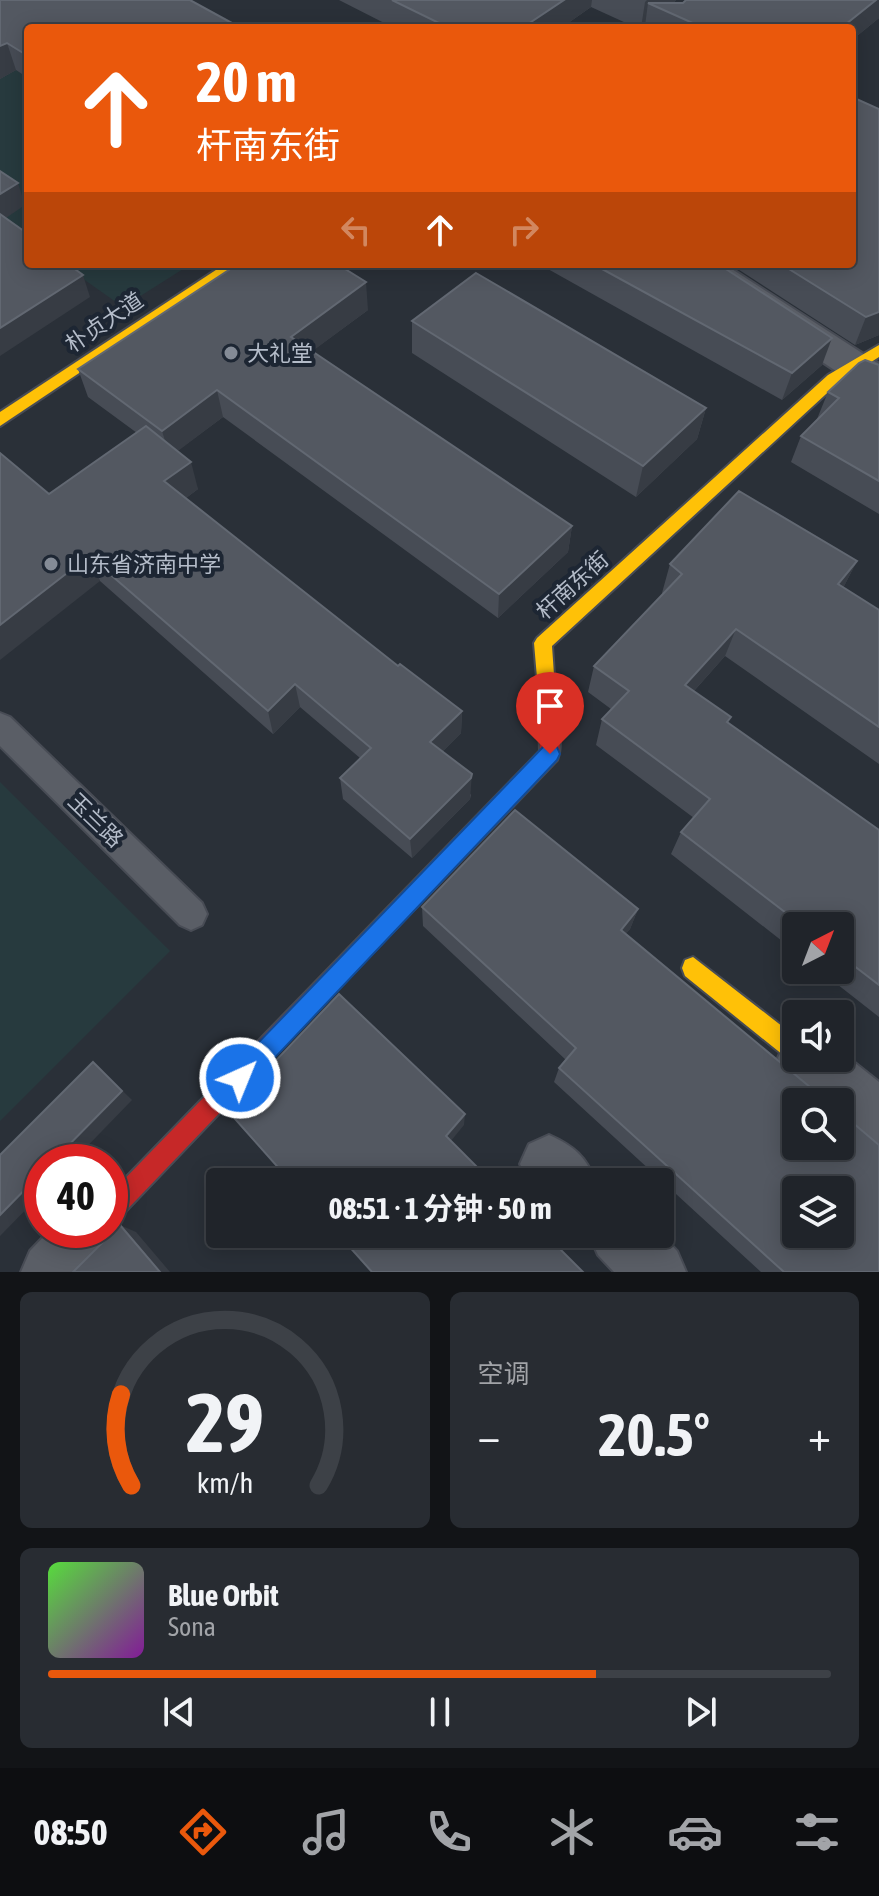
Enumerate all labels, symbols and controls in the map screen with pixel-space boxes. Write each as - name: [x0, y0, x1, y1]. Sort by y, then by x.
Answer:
- text: 20 m: [196, 50, 297, 114]
- icon: ahead: [64, 56, 168, 160]
- text: 杆南东街: [196, 124, 340, 166]
- icon: left: [334, 208, 378, 252]
- icon: ahead: [418, 208, 462, 252]
- icon: right: [502, 208, 546, 252]
- street label: 朴贞大道: [60, 287, 148, 357]
- place label: 大礼堂: [247, 340, 313, 366]
- marker: 大礼堂: [222, 344, 240, 362]
- street label: 杆南东街: [531, 546, 613, 624]
- place label: 山东省济南中学: [67, 551, 221, 577]
- marker: 山东省济南中学: [42, 555, 60, 573]
- pin: [516, 672, 584, 754]
- icon: arrive: [528, 684, 572, 728]
- street label: 玉兰路: [63, 788, 129, 852]
- north arrow: [782, 912, 854, 984]
- map controls: [782, 912, 854, 1248]
- button: sound: [782, 1000, 854, 1072]
- position arrow: [198, 1036, 282, 1120]
- button: search: [782, 1088, 854, 1160]
- speed limit sign: 40: [24, 1144, 128, 1248]
- button: layers: [782, 1176, 854, 1248]
- text: 08:51 · 1 分钟 · 50 m: [328, 1191, 552, 1225]
- text: 空调: [478, 1359, 530, 1389]
- text: 29: [186, 1374, 264, 1470]
- text: 20.5°: [598, 1400, 710, 1469]
- text: −: [478, 1410, 500, 1460]
- text: +: [808, 1410, 831, 1460]
- text: km/h: [196, 1466, 253, 1499]
- text: Blue Orbit: [168, 1578, 279, 1612]
- text: Sona: [168, 1612, 216, 1642]
- icon: previous: [157, 1690, 201, 1734]
- icon: pause: [418, 1690, 462, 1734]
- icon: next: [679, 1690, 723, 1734]
- icon: directions: [175, 1804, 231, 1860]
- icon: music: [298, 1804, 354, 1860]
- icon: phone: [421, 1804, 477, 1860]
- icon: climate: [544, 1804, 600, 1860]
- icon: car: [667, 1804, 723, 1860]
- icon: filters: [789, 1804, 845, 1860]
- text: 08:50: [33, 1811, 108, 1853]

